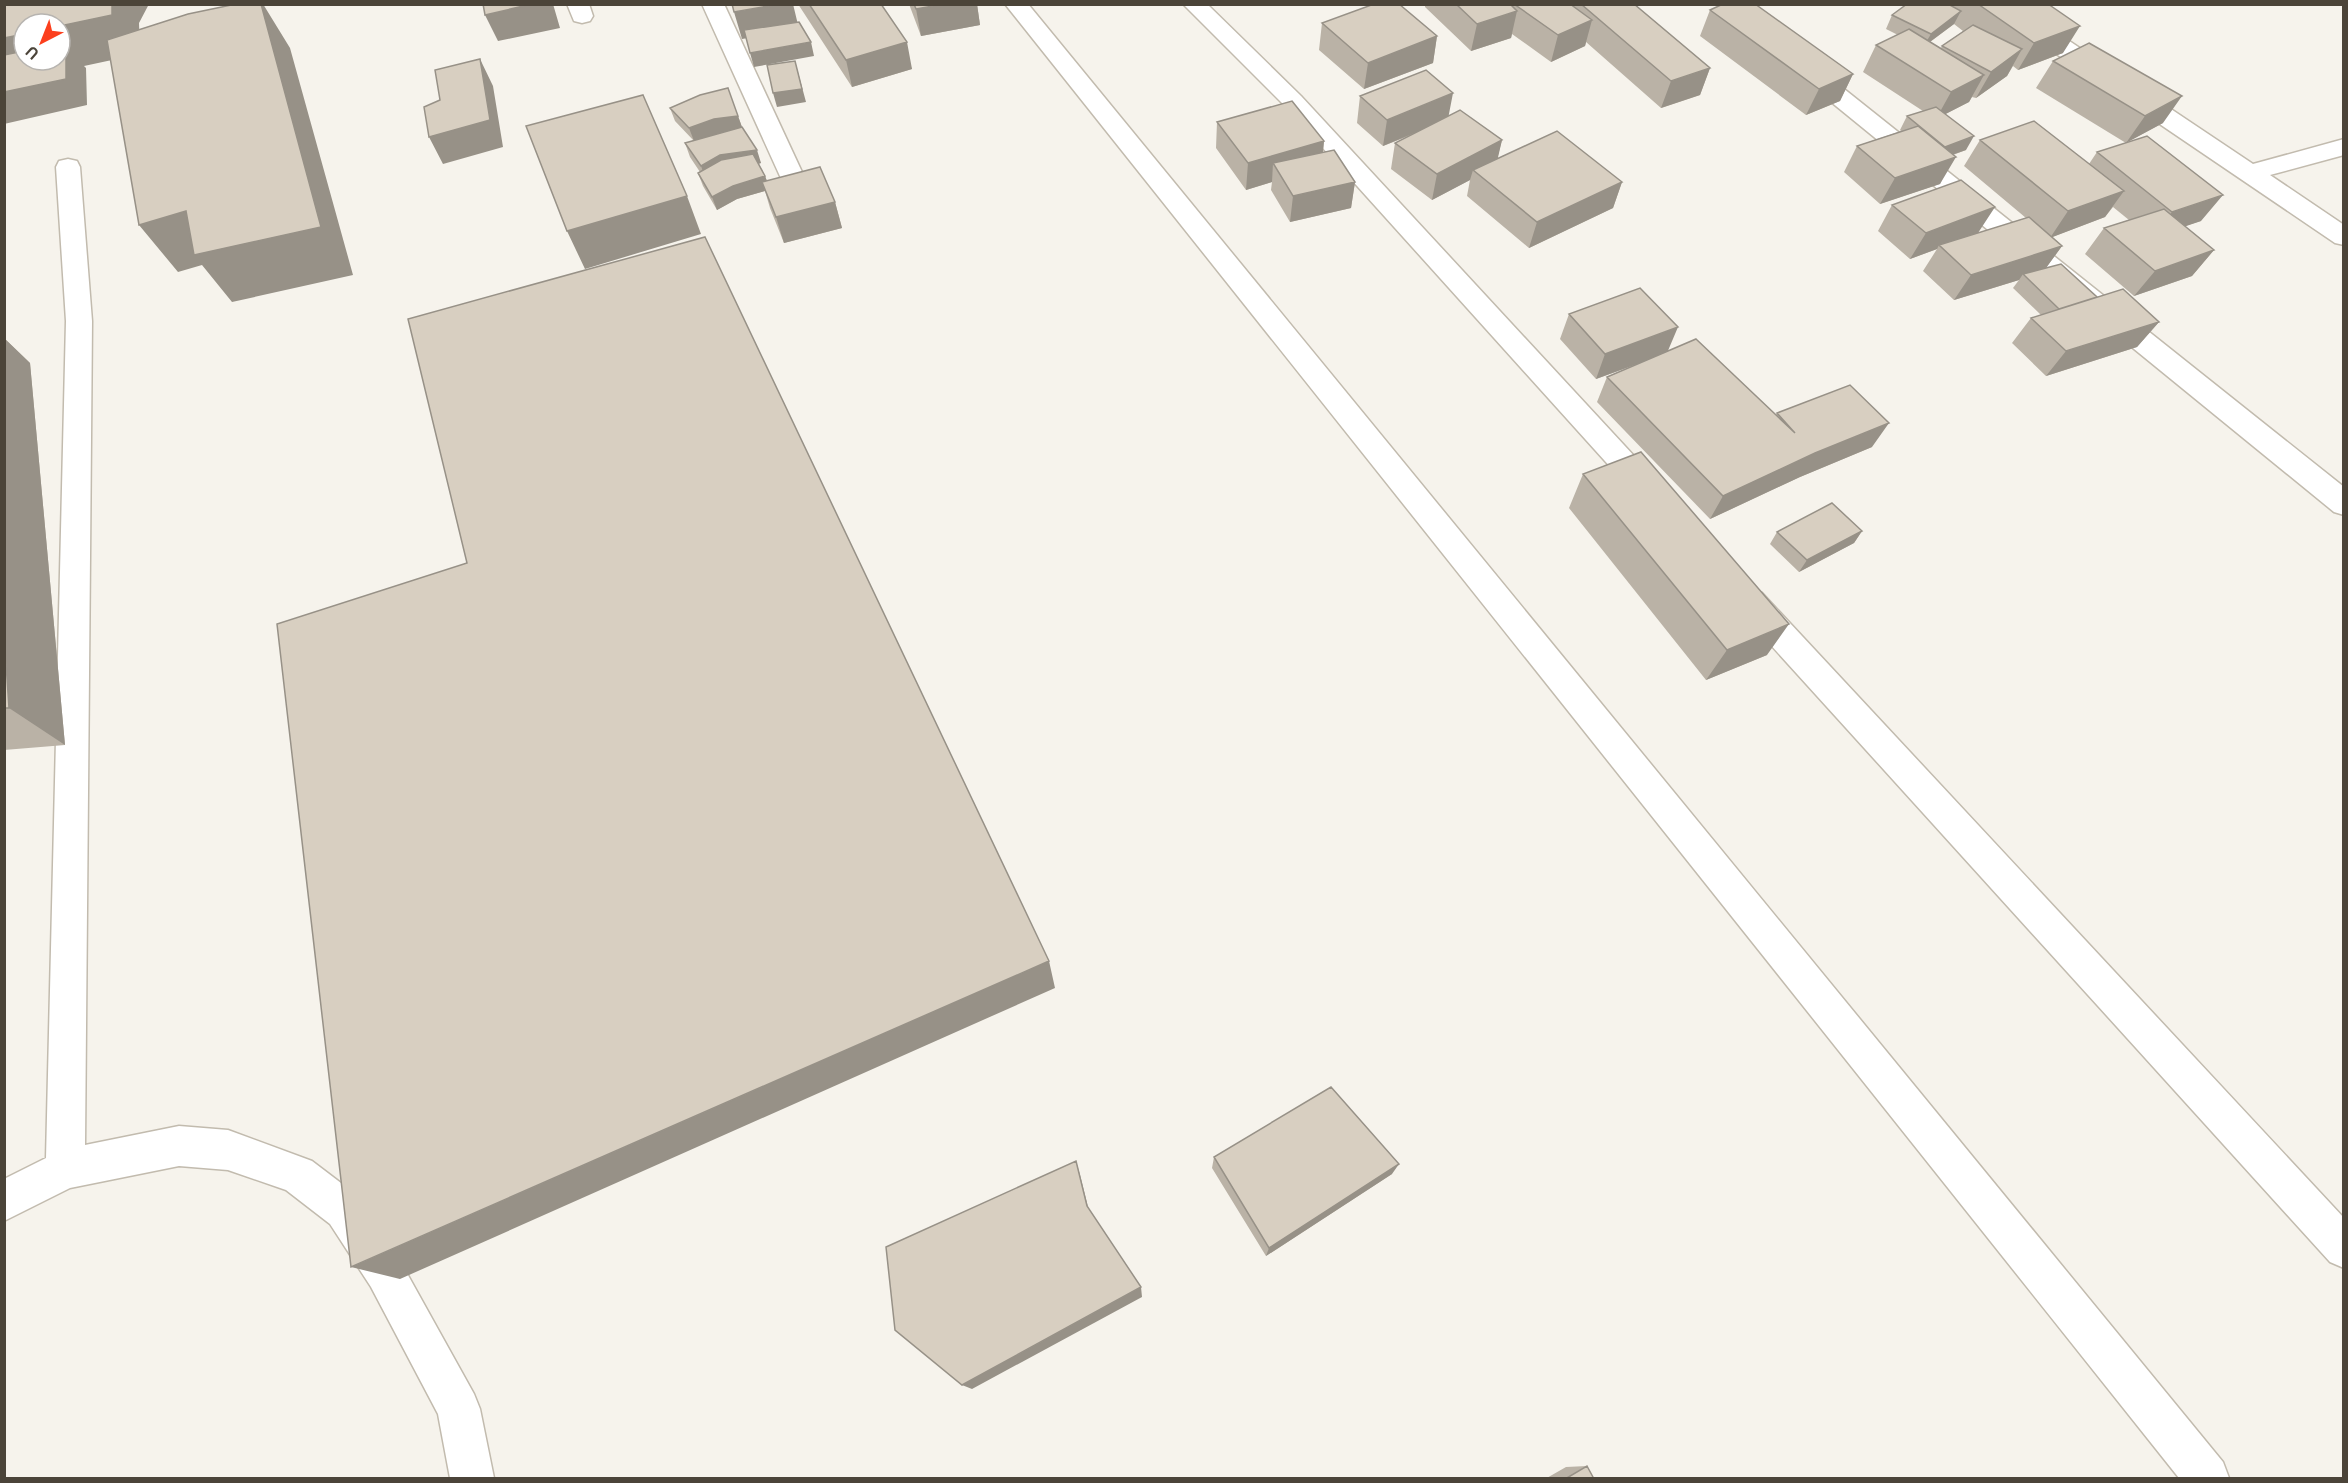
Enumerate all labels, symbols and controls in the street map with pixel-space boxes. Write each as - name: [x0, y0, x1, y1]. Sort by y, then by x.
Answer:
- north arrow: [12, 12, 72, 72]
- text: U: [21, 41, 43, 64]

